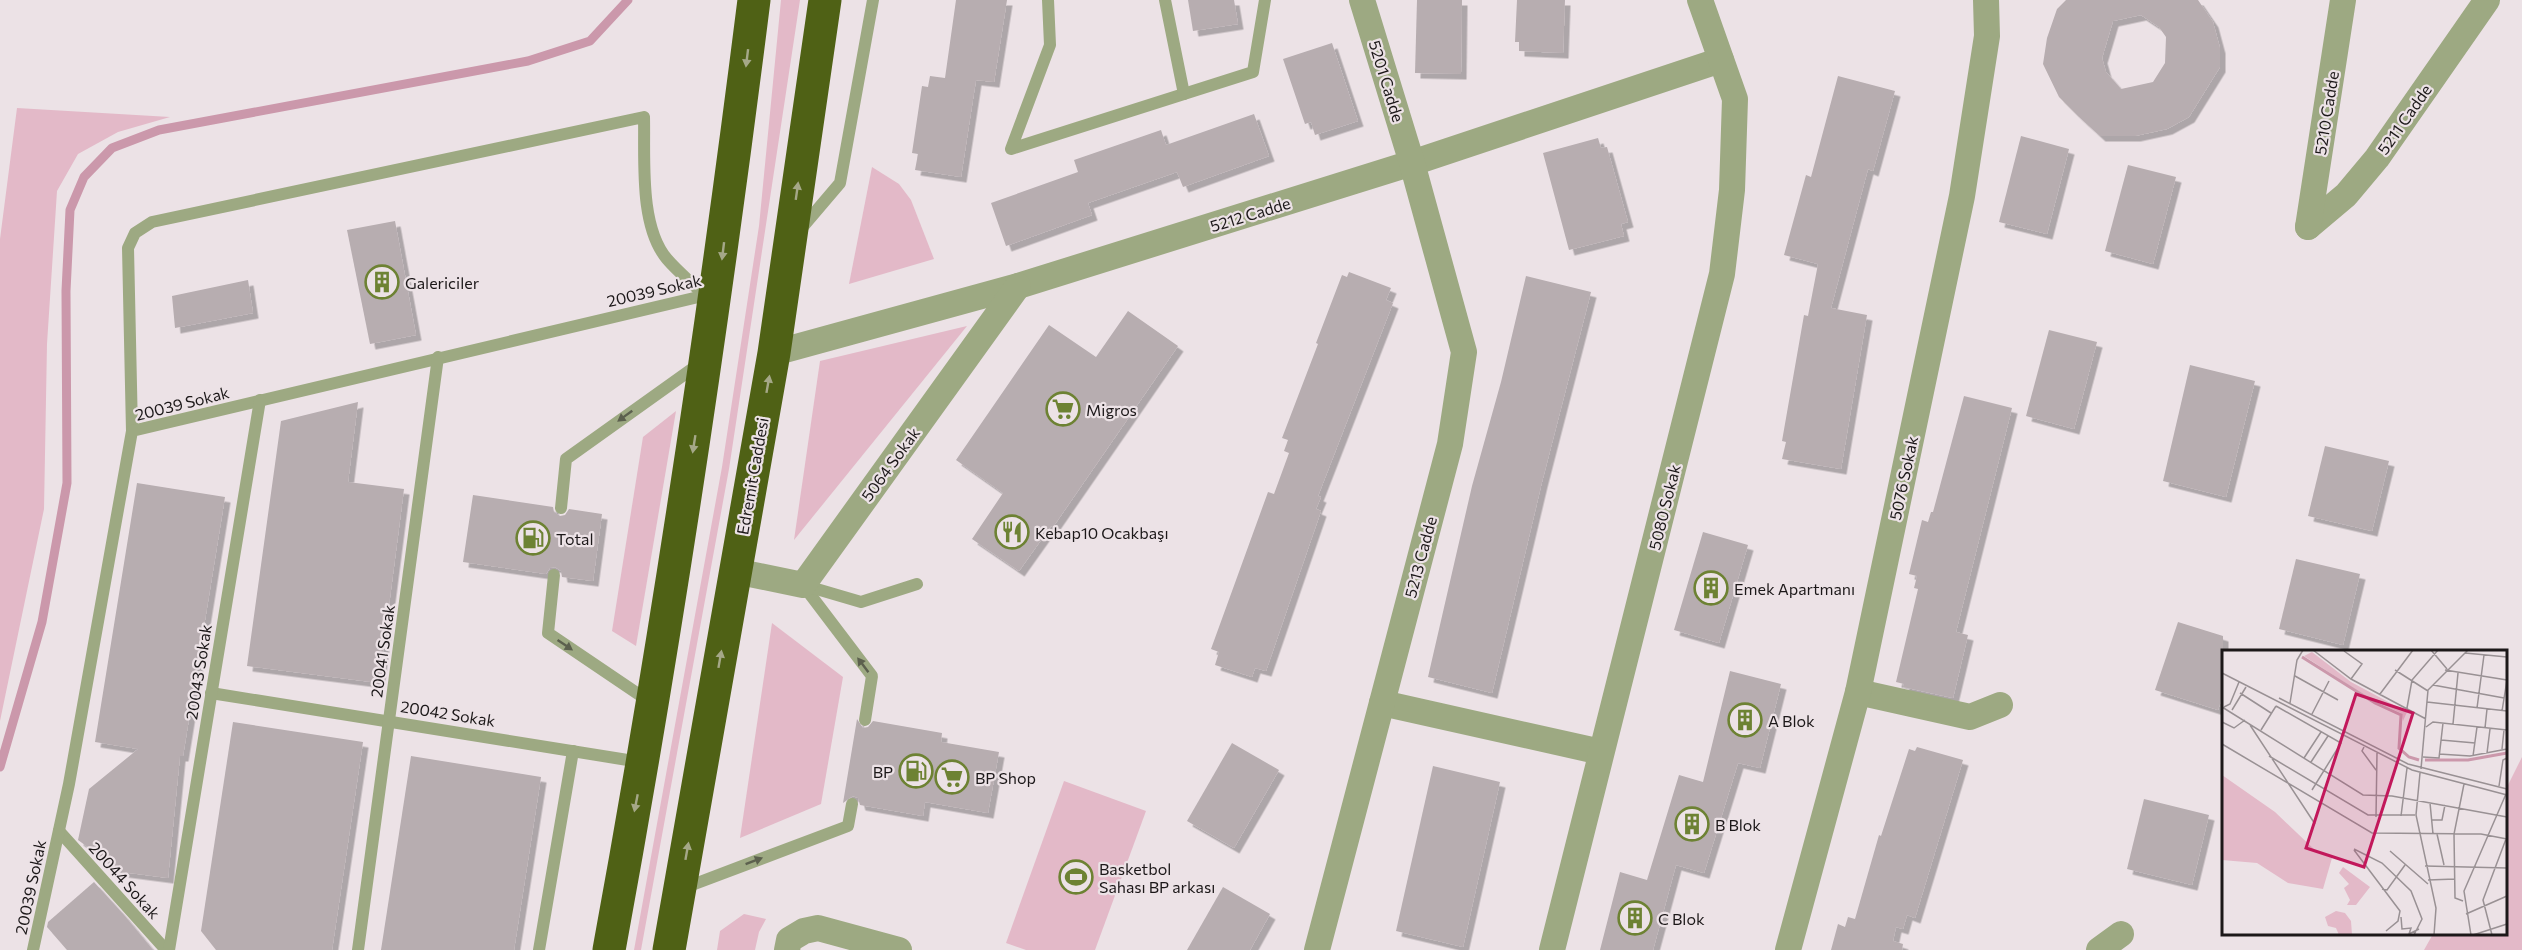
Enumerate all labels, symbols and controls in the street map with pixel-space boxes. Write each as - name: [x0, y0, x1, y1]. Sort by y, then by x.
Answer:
- street label: 5201 Cadde: [1366, 38, 1408, 124]
- one-way arrow: [742, 49, 752, 68]
- street label: 5210 Cadde: [2310, 70, 2342, 156]
- street label: 5211 Cadde: [2373, 80, 2435, 158]
- one-way arrow: [793, 182, 802, 201]
- street label: 5212 Cadde: [1207, 193, 1293, 235]
- one-way arrow: [718, 242, 727, 261]
- building icon: Galericiler: [364, 264, 400, 300]
- street label: 20039 Sokak: [605, 270, 703, 310]
- place label: Galericiler: [405, 273, 480, 292]
- one-way arrow: [764, 374, 773, 393]
- street label: 20039 Sokak: [133, 382, 231, 424]
- supermarket icon: Migros: [1045, 391, 1081, 427]
- place label: Migros: [1086, 400, 1137, 419]
- one-way arrow: [618, 410, 634, 422]
- street label: Edremit Caddesi: [732, 416, 772, 536]
- street label: 5064 Sokak: [857, 423, 923, 505]
- street label: 5076 Sokak: [1885, 434, 1921, 522]
- one-way arrow: [689, 435, 698, 454]
- street label: 5080 Sokak: [1644, 462, 1684, 552]
- restaurant icon: Kebap10 Ocakbaşı: [994, 514, 1030, 550]
- street label: 5213 Cadde: [1400, 514, 1440, 600]
- fuel station icon: Total: [515, 520, 551, 556]
- place label: Kebap10 Ocakbaşı: [1035, 523, 1169, 542]
- place label: Total: [556, 529, 593, 548]
- building icon: Emek Apartmanı: [1693, 570, 1729, 606]
- place label: Emek Apartmanı: [1734, 579, 1855, 598]
- street label: 20041 Sokak: [366, 603, 398, 699]
- street label: 20043 Sokak: [181, 623, 215, 721]
- one-way arrow: [557, 639, 573, 650]
- one-way arrow: [716, 649, 725, 668]
- inset map: [2222, 650, 2507, 935]
- one-way arrow: [858, 657, 870, 672]
- street label: 20042 Sokak: [399, 696, 497, 730]
- building icon: A Blok: [1727, 702, 1763, 738]
- place label: A Blok: [1768, 711, 1815, 730]
- fuel station icon: BP: [898, 753, 934, 789]
- supermarket icon: BP Shop: [934, 759, 970, 795]
- place label: BP: [873, 762, 893, 781]
- place label: BP Shop: [975, 768, 1036, 787]
- one-way arrow: [631, 793, 640, 812]
- building icon: B Blok: [1674, 806, 1710, 842]
- place label: B Blok: [1715, 815, 1761, 834]
- street label: 20039 Sokak: [11, 838, 49, 936]
- street label: 20044 Sokak: [86, 838, 165, 922]
- one-way arrow: [682, 841, 691, 860]
- one-way arrow: [745, 856, 763, 866]
- sports icon: Basketbol Sahası BP arkası: [1058, 859, 1094, 895]
- place label: Basketbol Sahası BP arkası: [1099, 859, 1215, 896]
- building icon: C Blok: [1617, 900, 1653, 936]
- place label: C Blok: [1658, 909, 1705, 928]

